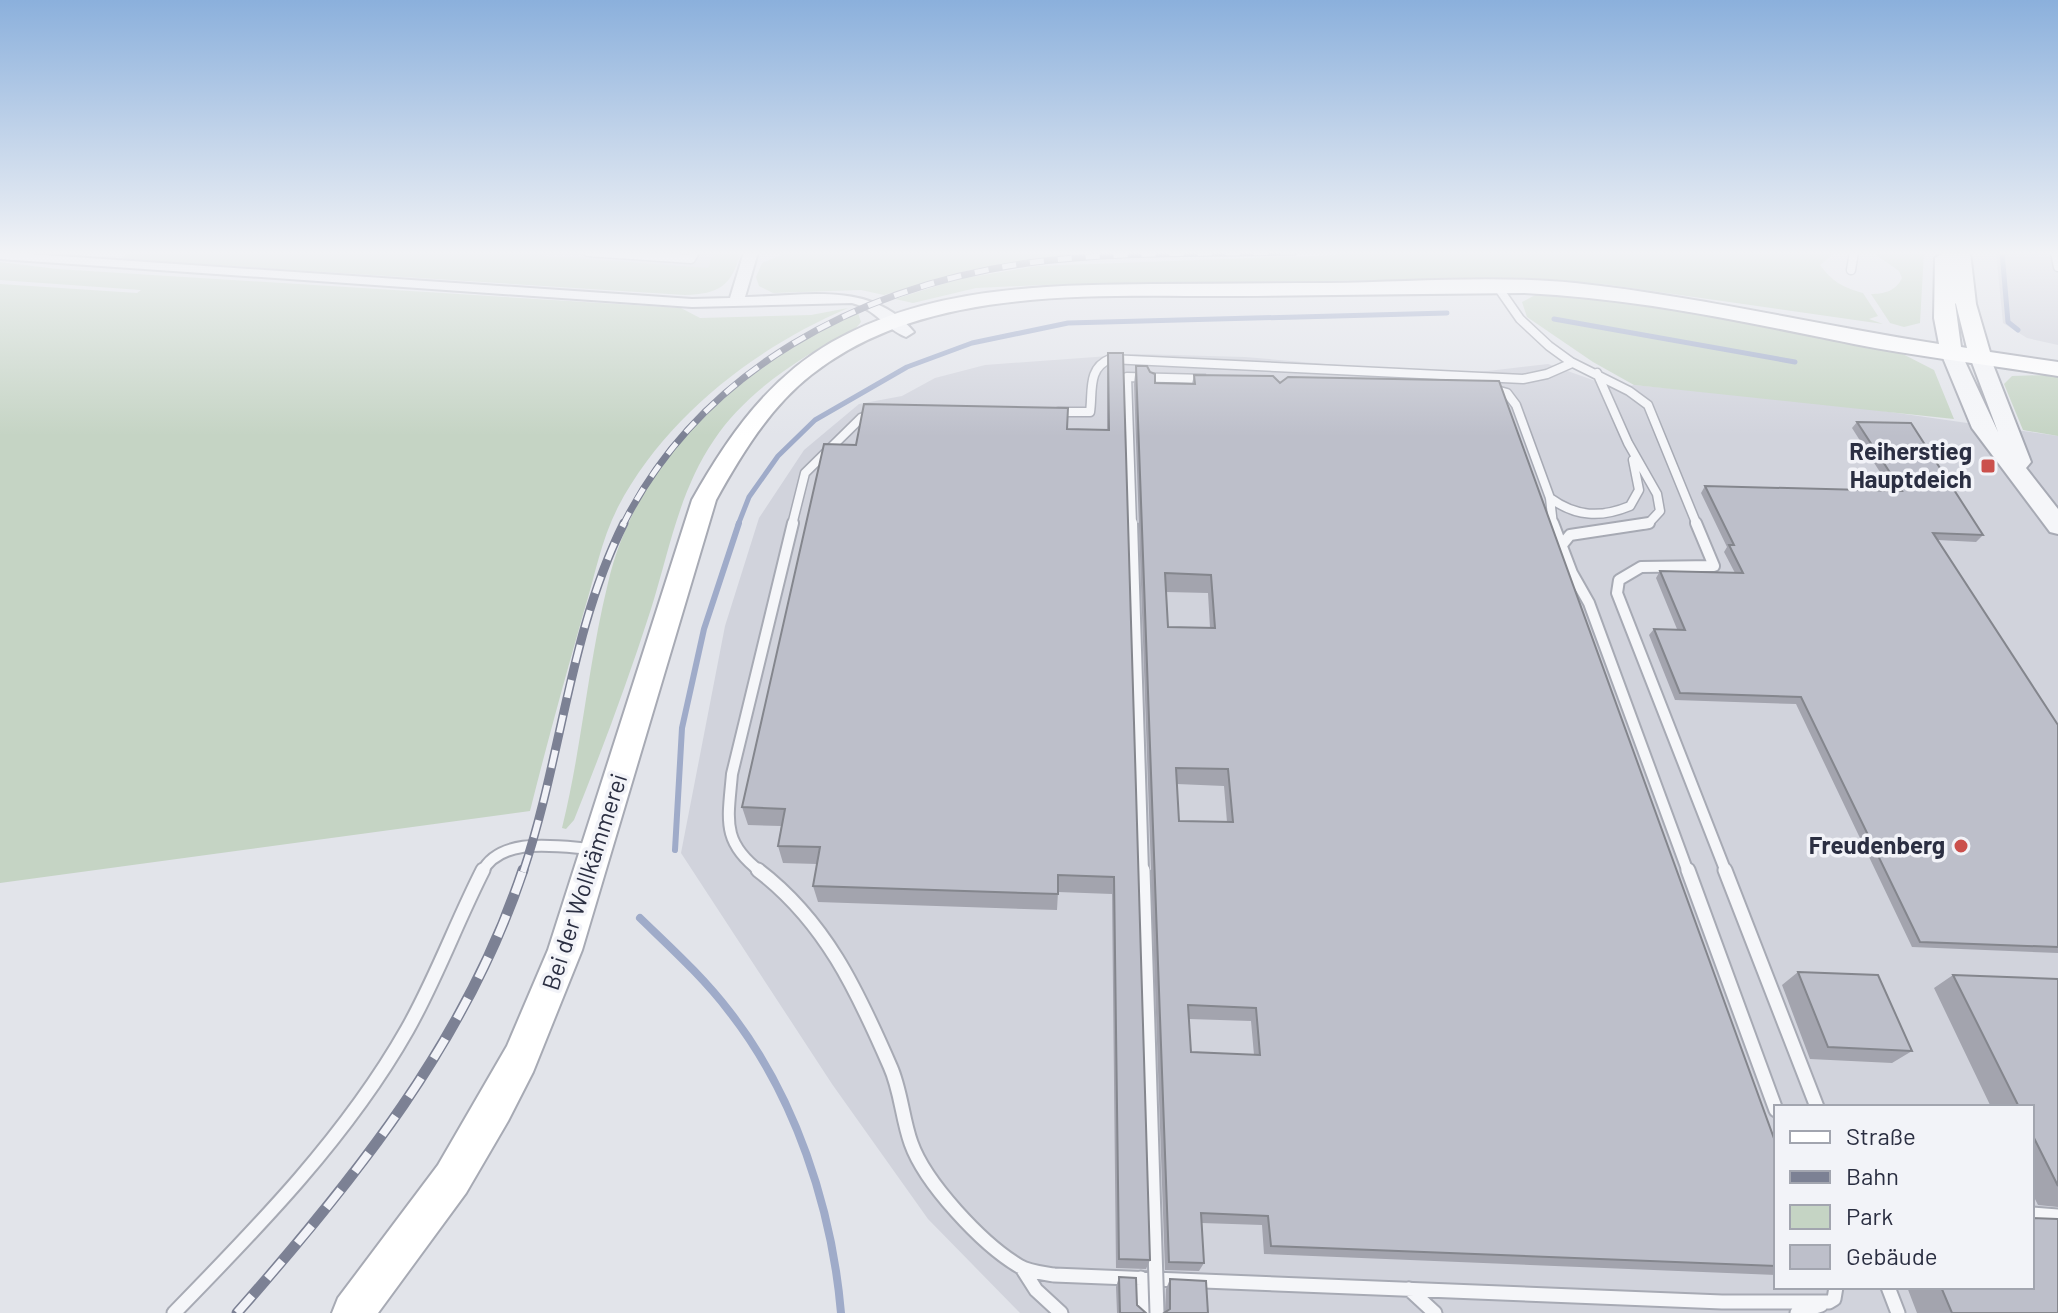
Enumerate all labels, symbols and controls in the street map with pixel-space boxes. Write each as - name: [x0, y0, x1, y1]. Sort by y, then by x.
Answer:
- place label: Reiherstieg Hauptdeich: [1849, 436, 1972, 493]
- marker: Reiherstieg Hauptdeich: [1979, 457, 1997, 475]
- street label: Bei der Wollkämmerei: [535, 770, 632, 994]
- place label: Freudenberg: [1809, 830, 1945, 859]
- marker: Freudenberg: [1952, 837, 1970, 855]
- legend: [1774, 1105, 2034, 1289]
- text: Straße: [1846, 1121, 1916, 1150]
- text: Bahn: [1846, 1161, 1899, 1190]
- text: Park: [1846, 1201, 1893, 1230]
- text: Gebäude: [1846, 1241, 1938, 1270]

